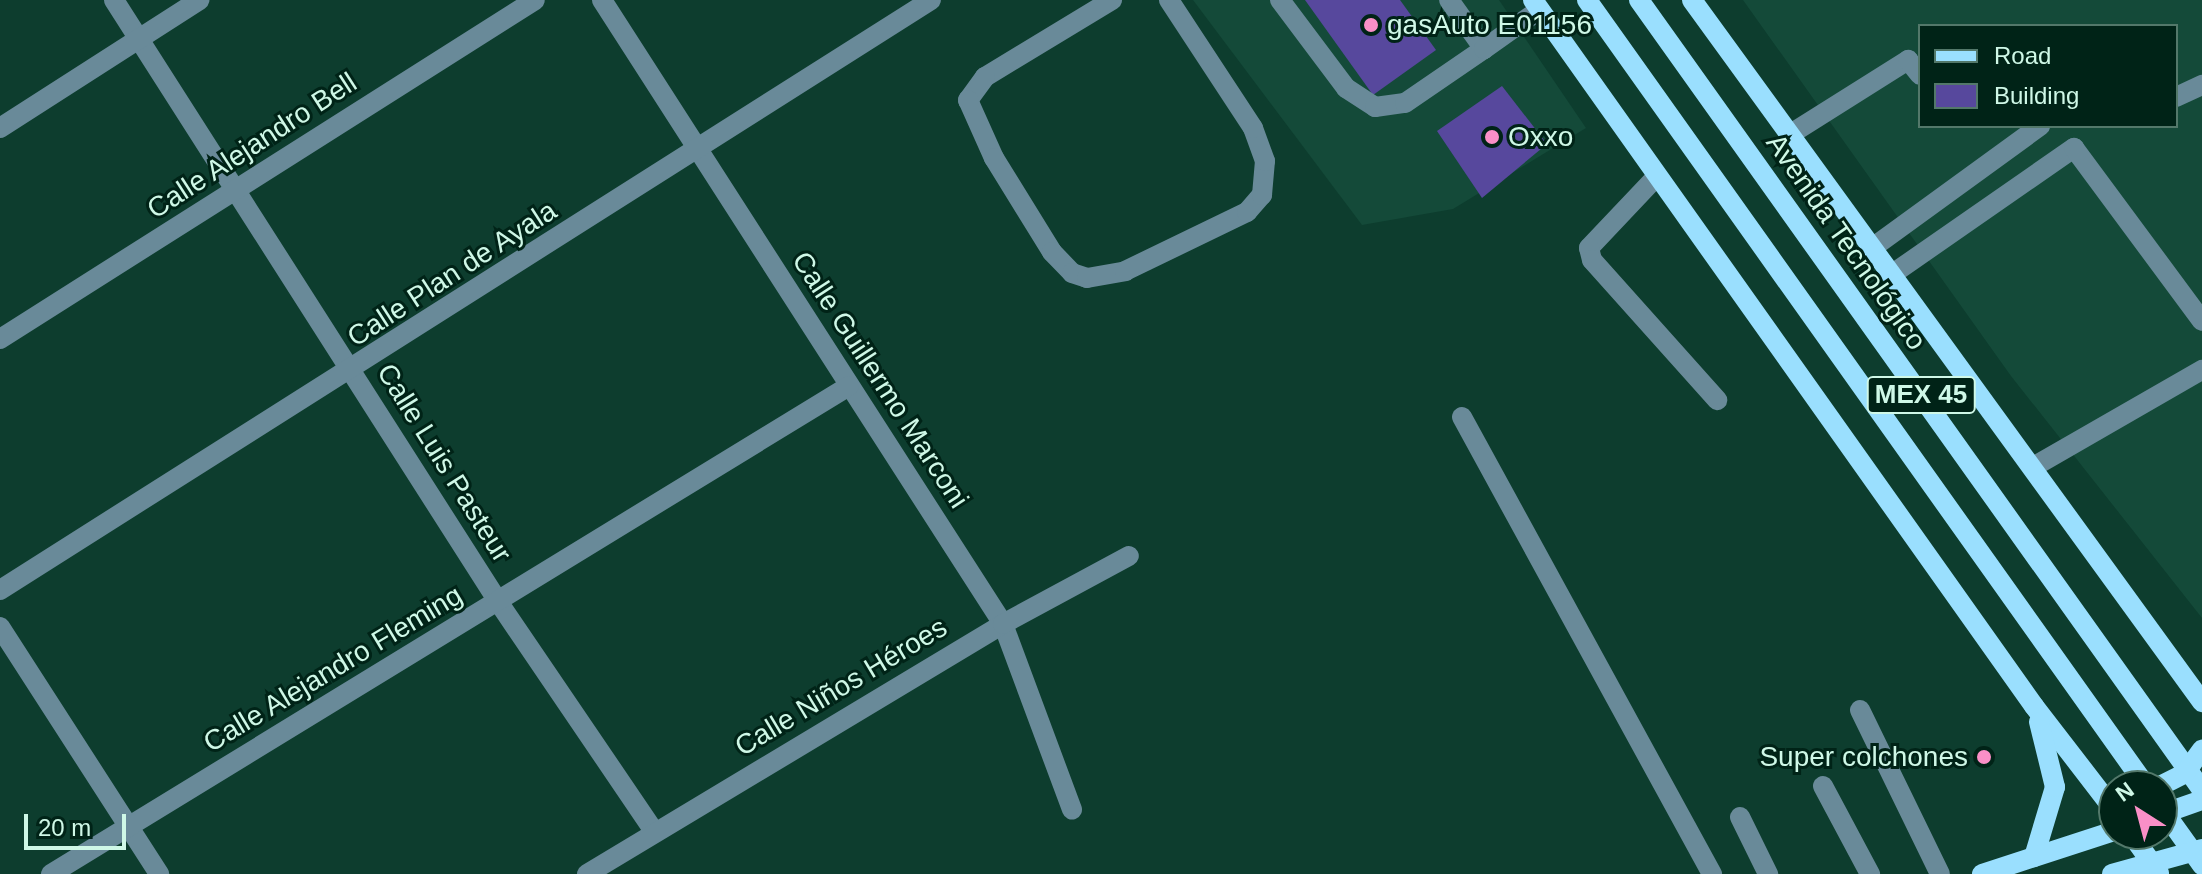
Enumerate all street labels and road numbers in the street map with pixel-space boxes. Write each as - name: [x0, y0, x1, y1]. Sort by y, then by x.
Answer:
- street label: Calle Alejandro Bell: [140, 65, 364, 227]
- street label: Avenida Tecnológico: [1759, 127, 1933, 357]
- street label: Calle Plan de Ayala: [341, 194, 563, 354]
- street label: Calle Guillermo Marconi: [785, 246, 975, 514]
- street label: Calle Luis Pasteur: [370, 358, 518, 568]
- road number: MEX 45: [1865, 373, 1977, 417]
- street label: Calle Alejandro Fleming: [197, 578, 469, 760]
- street label: Calle Niños Héroes: [729, 610, 953, 764]

